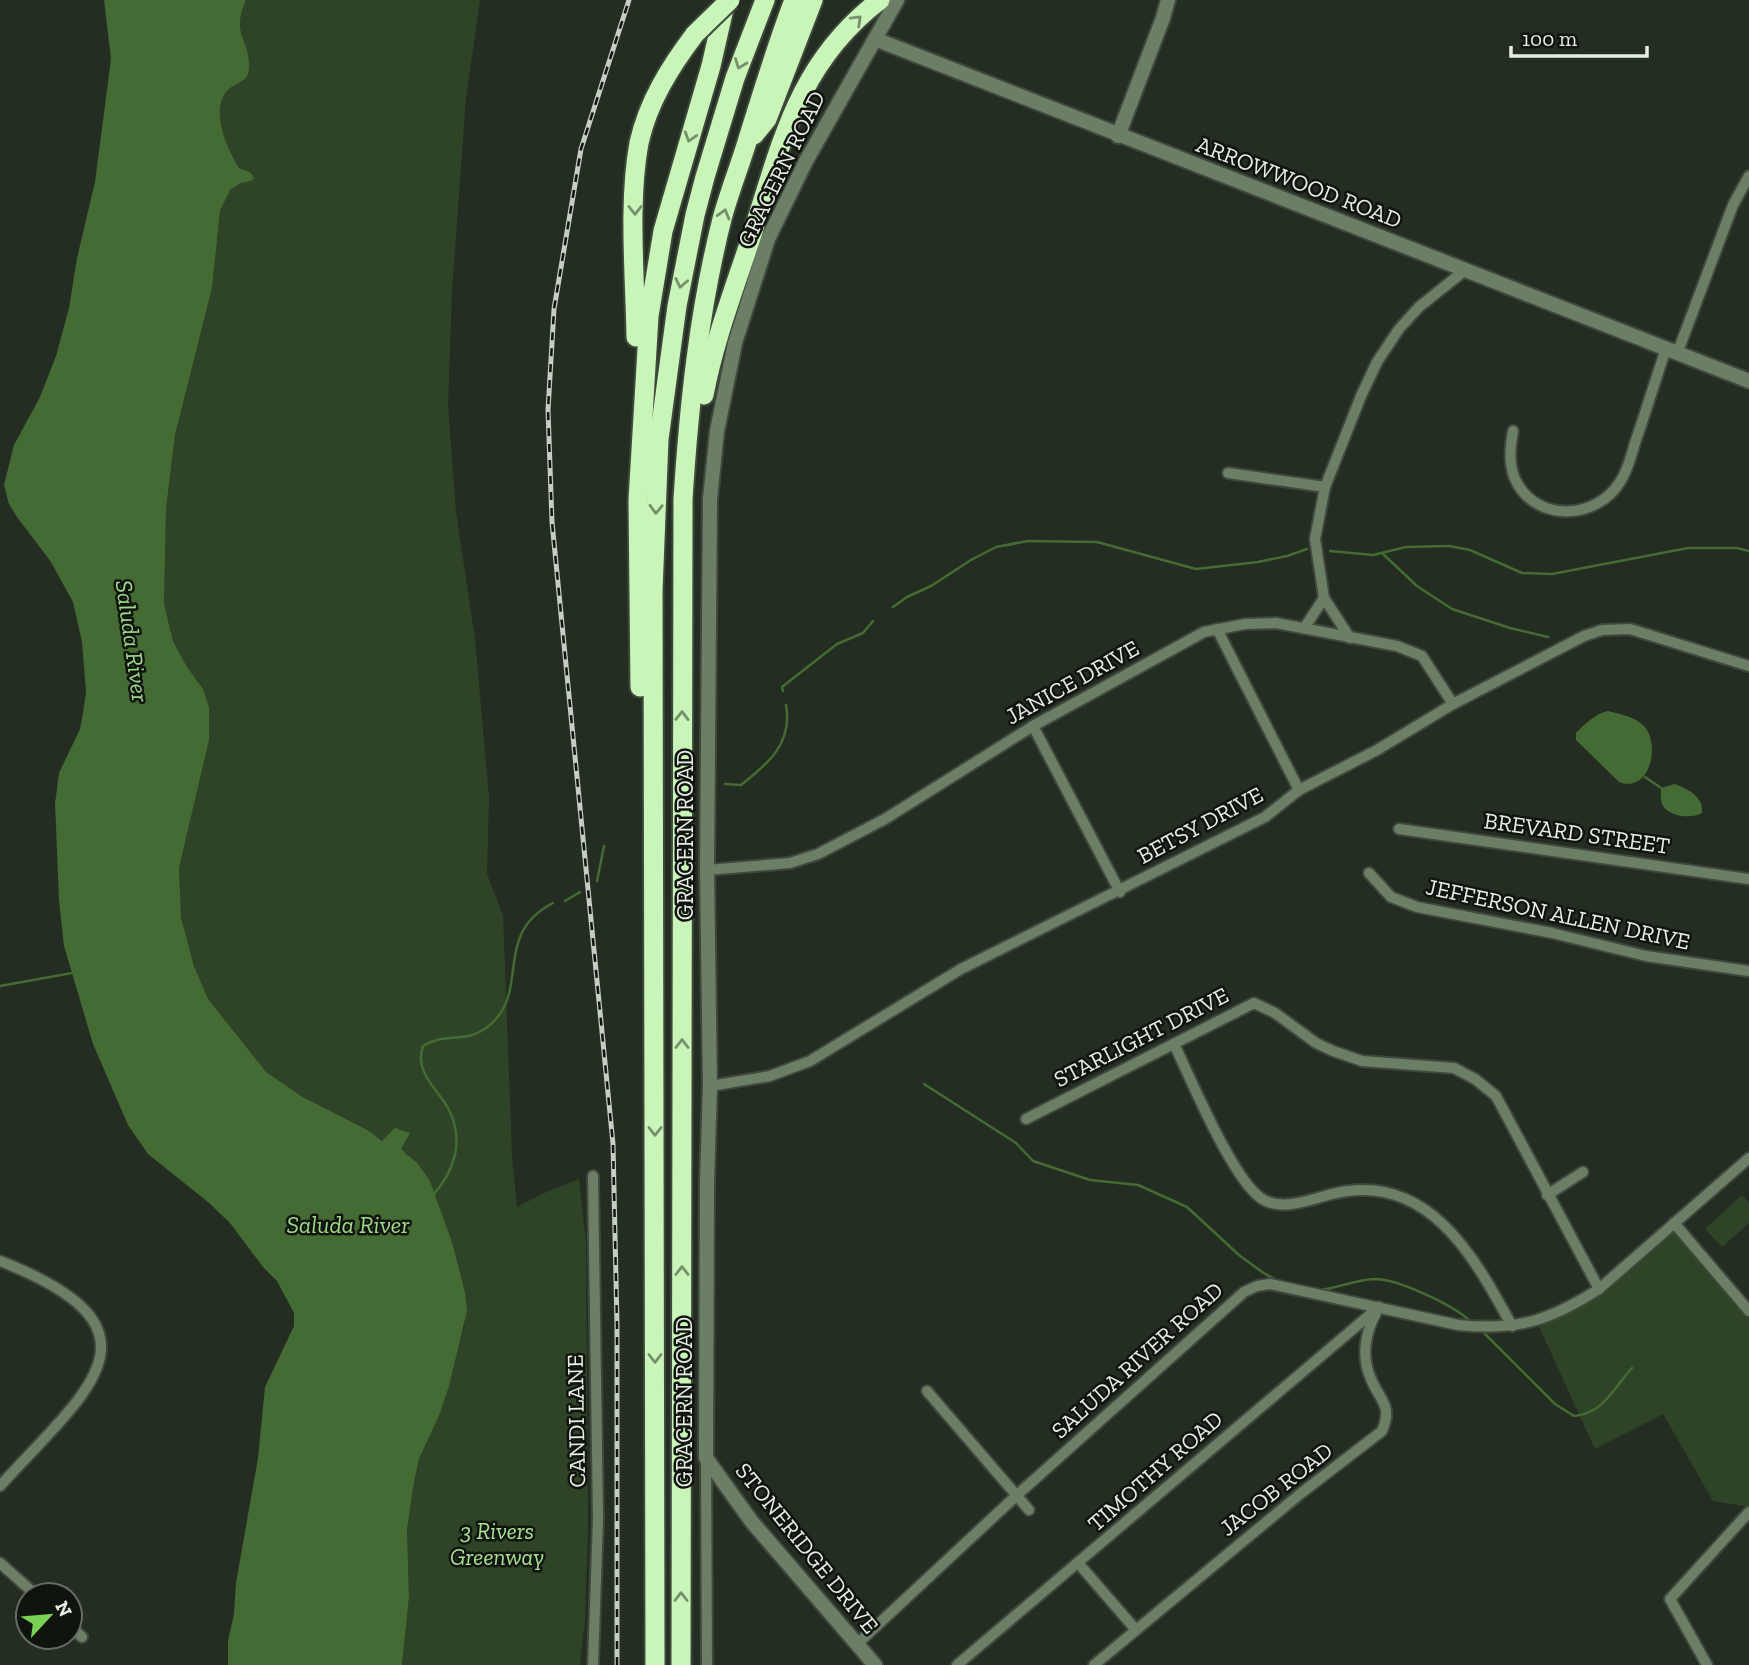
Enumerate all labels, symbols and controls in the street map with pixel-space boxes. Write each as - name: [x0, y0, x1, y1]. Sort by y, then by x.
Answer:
- scale bar: [1511, 14, 1648, 58]
- one-way arrow: [848, 16, 861, 29]
- text: 100 m: [1522, 26, 1577, 51]
- one-way arrow: [735, 57, 749, 69]
- street label: GRACERN ROAD: [731, 86, 831, 252]
- one-way arrow: [684, 130, 698, 143]
- street label: ARROWWOOD ROAD: [1192, 130, 1406, 234]
- one-way arrow: [627, 205, 643, 216]
- one-way arrow: [716, 208, 730, 220]
- one-way arrow: [675, 277, 690, 289]
- one-way arrow: [648, 503, 663, 514]
- water label: Saluda River: [110, 578, 156, 705]
- street label: JANICE DRIVE: [1000, 634, 1144, 730]
- one-way arrow: [674, 710, 690, 721]
- street label: GRACERN ROAD: [671, 750, 699, 920]
- street label: BETSY DRIVE: [1132, 780, 1268, 870]
- street label: BREVARD STREET: [1482, 806, 1672, 860]
- street label: JEFFERSON ALLEN DRIVE: [1423, 872, 1693, 956]
- street label: STARLIGHT DRIVE: [1049, 981, 1233, 1093]
- one-way arrow: [674, 1038, 690, 1049]
- one-way arrow: [647, 1126, 663, 1136]
- water label: Saluda River: [287, 1210, 410, 1239]
- one-way arrow: [674, 1266, 690, 1276]
- street label: SALUDA RIVER ROAD: [1046, 1276, 1228, 1444]
- street label: GRACERN ROAD: [670, 1317, 698, 1487]
- one-way arrow: [647, 1353, 663, 1364]
- street label: CANDI LANE: [561, 1354, 591, 1488]
- street label: TIMOTHY ROAD: [1082, 1405, 1228, 1537]
- street label: JACOB ROAD: [1214, 1436, 1338, 1542]
- street label: STONERIDGE DRIVE: [729, 1457, 885, 1639]
- park label: 3 Rivers Greenway: [450, 1517, 544, 1571]
- north arrow: [14, 1581, 84, 1651]
- one-way arrow: [673, 1591, 689, 1602]
- text: N: [50, 1597, 77, 1620]

